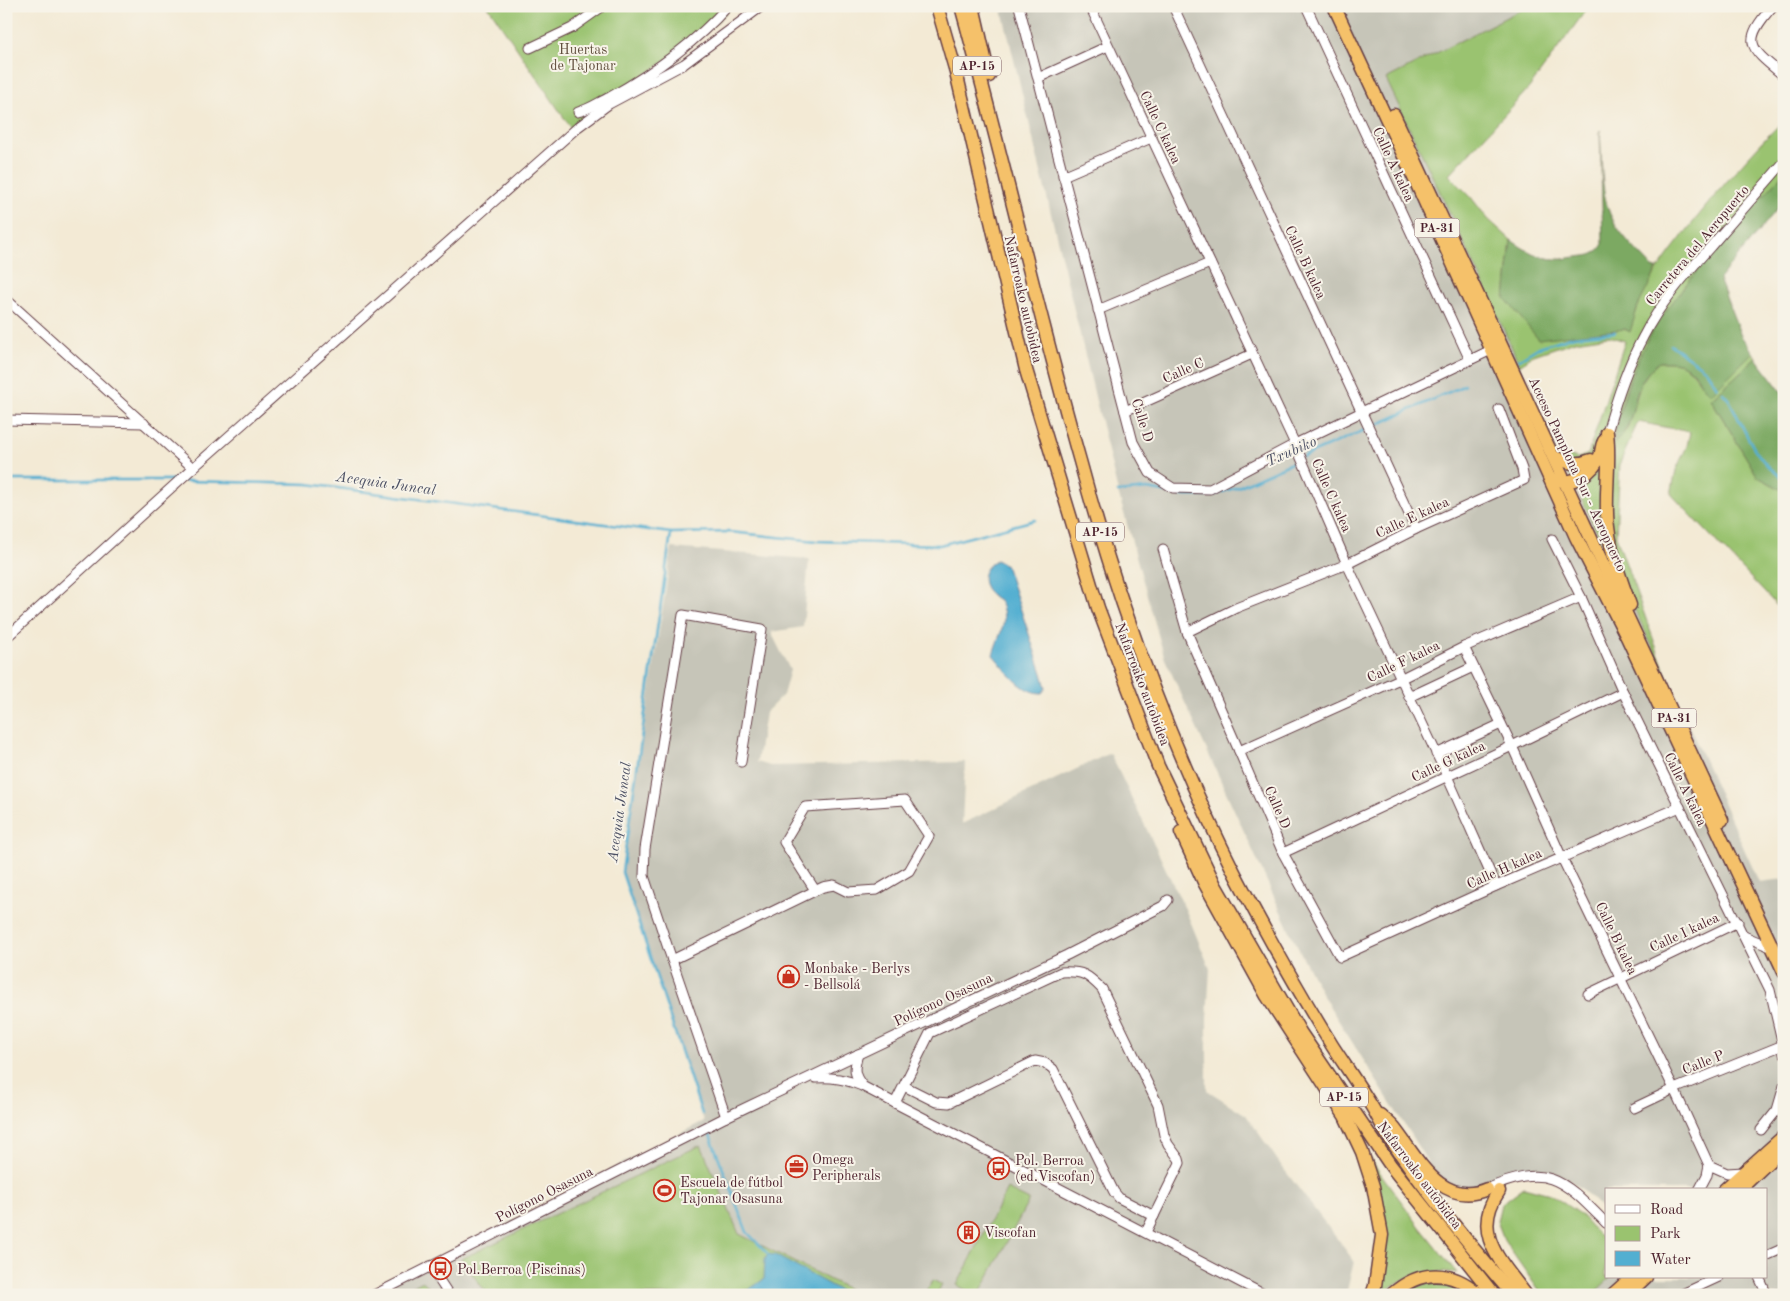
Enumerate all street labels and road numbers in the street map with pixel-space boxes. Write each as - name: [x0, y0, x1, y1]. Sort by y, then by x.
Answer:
- road number: AP-15: [953, 56, 1001, 76]
- street label: Calle C kalea: [1137, 89, 1183, 166]
- street label: Calle A kalea: [1370, 125, 1416, 204]
- street label: Carretera del Aeropuerto: [1644, 183, 1752, 308]
- road number: PA-31: [1414, 218, 1460, 238]
- street label: Calle B kalea: [1282, 224, 1328, 301]
- street label: Nafarroako autobidea: [1002, 234, 1045, 364]
- street label: Calle C: [1161, 356, 1206, 386]
- street label: Acceso Pamplona Sur - Aeropuerto: [1526, 375, 1628, 574]
- street label: Calle D: [1129, 397, 1155, 444]
- street label: Calle C kalea: [1309, 457, 1354, 534]
- street label: Calle E kalea: [1374, 495, 1451, 541]
- road number: AP-15: [1076, 522, 1124, 542]
- street label: Nafarroako autobidea: [1112, 621, 1172, 748]
- street label: Calle F kalea: [1365, 638, 1442, 685]
- road number: PA-31: [1652, 708, 1696, 728]
- street label: Calle G kalea: [1409, 739, 1487, 785]
- street label: Calle A kalea: [1661, 750, 1709, 829]
- street label: Calle D: [1262, 784, 1293, 831]
- street label: Calle H kalea: [1465, 846, 1544, 892]
- street label: Calle B kalea: [1592, 900, 1640, 977]
- street label: Calle I kalea: [1647, 911, 1721, 955]
- street label: Polígono Osasuna: [892, 971, 995, 1029]
- street label: Calle P: [1680, 1048, 1726, 1078]
- road number: AP-15: [1320, 1088, 1368, 1106]
- street label: Nafarroako autobidea: [1374, 1119, 1464, 1232]
- street label: Polígono Osasuna: [494, 1164, 595, 1225]

